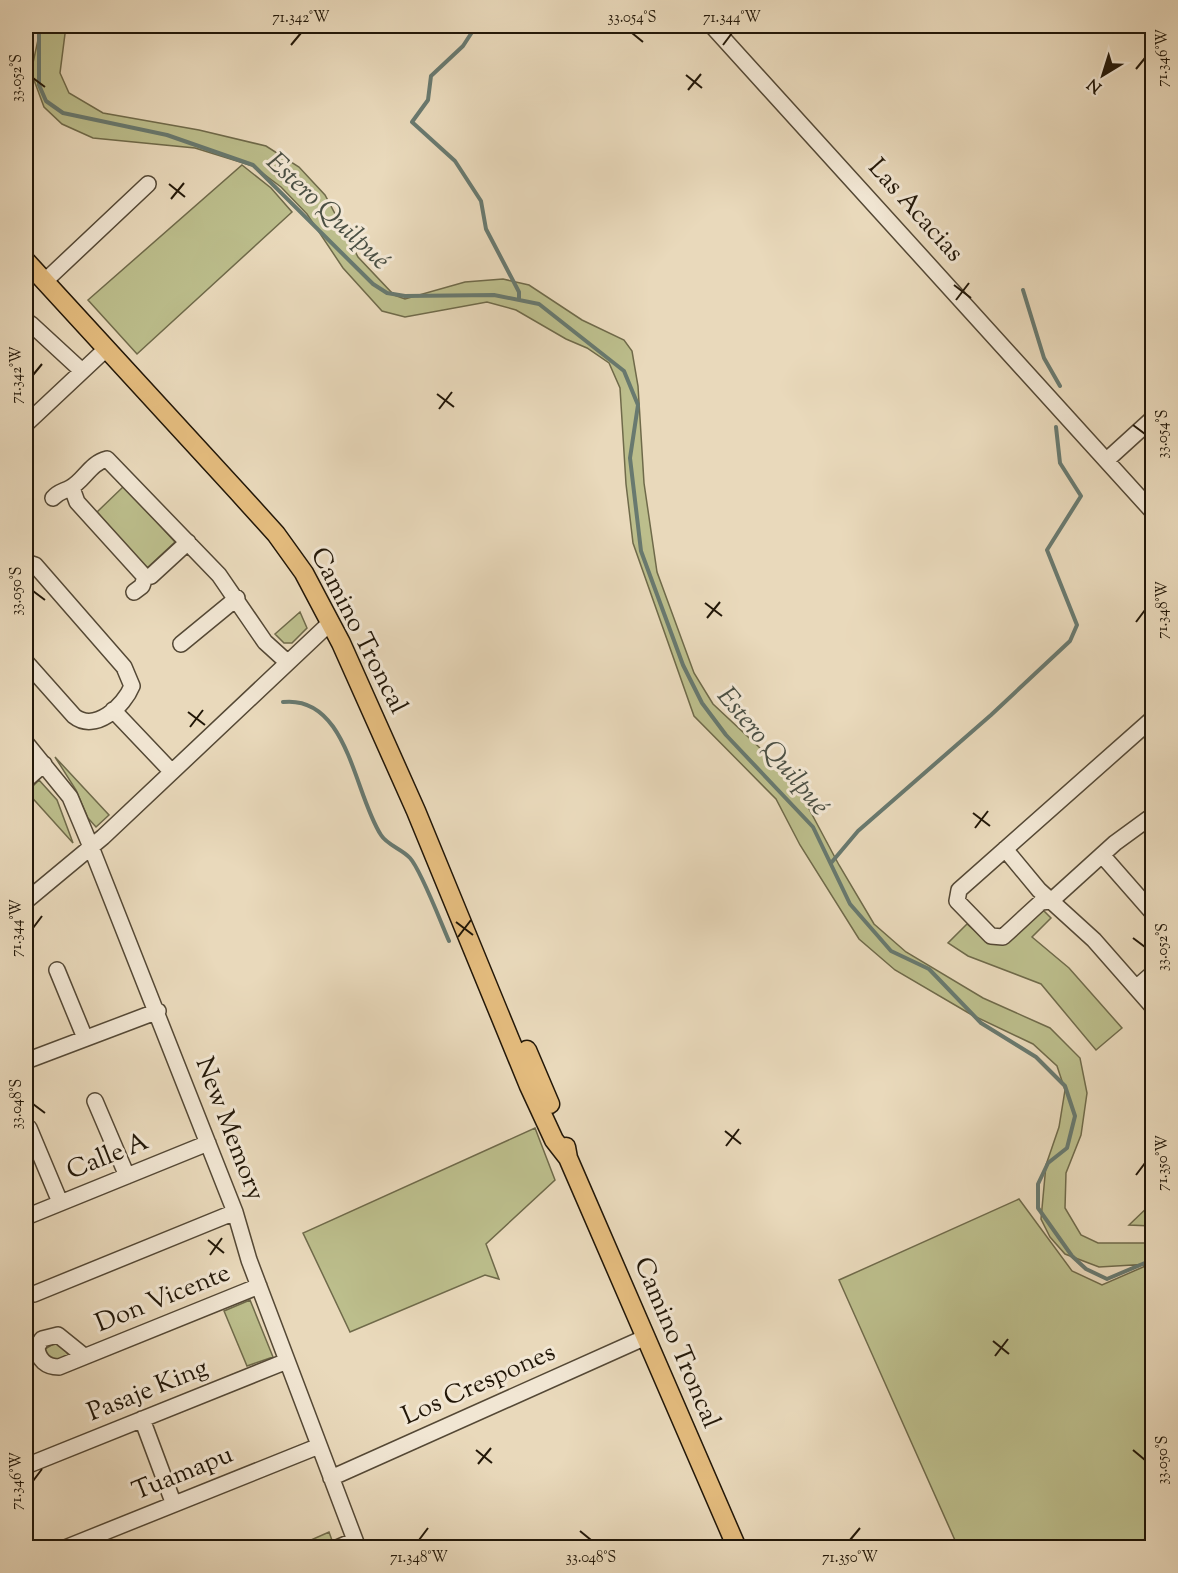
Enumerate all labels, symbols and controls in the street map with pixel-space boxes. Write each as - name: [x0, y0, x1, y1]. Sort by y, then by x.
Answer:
- text: 71.342°W: [272, 8, 330, 29]
- text: 33.054°S: [608, 8, 656, 29]
- text: 71.344°W: [703, 8, 761, 29]
- text: 71.346°W: [1153, 29, 1174, 87]
- north arrow: [1073, 45, 1133, 105]
- text: 33.052°S: [7, 54, 28, 102]
- text: N: [1083, 72, 1107, 98]
- water label: Estero Quilpué: [256, 144, 398, 280]
- street label: Las Acacias: [858, 151, 972, 271]
- text: 71.342°W: [7, 346, 28, 404]
- text: 33.054°S: [1153, 410, 1174, 458]
- street label: Camino Troncal: [300, 541, 416, 721]
- text: 33.050°S: [7, 566, 28, 616]
- text: 71.348°W: [1153, 581, 1174, 639]
- water label: Estero Quilpué: [706, 679, 838, 825]
- text: 71.344°W: [7, 899, 28, 957]
- text: 33.052°S: [1153, 923, 1174, 971]
- street label: New Memory: [185, 1052, 273, 1206]
- text: 33.048°S: [7, 1079, 28, 1129]
- street label: Calle A: [61, 1124, 155, 1190]
- text: 71.350°W: [1153, 1135, 1174, 1191]
- street label: Camino Troncal: [623, 1252, 729, 1434]
- street label: Don Vicente: [90, 1255, 236, 1343]
- street label: Los Crespones: [396, 1335, 562, 1435]
- street label: Pasaje King: [82, 1350, 214, 1432]
- text: 33.050°S: [1153, 1435, 1174, 1485]
- street label: Tuamapu: [127, 1437, 239, 1511]
- text: 71.346°W: [7, 1452, 28, 1510]
- text: 71.348°W: [390, 1548, 448, 1569]
- text: 33.048°S: [566, 1548, 616, 1569]
- text: 71.350°W: [822, 1548, 878, 1569]

